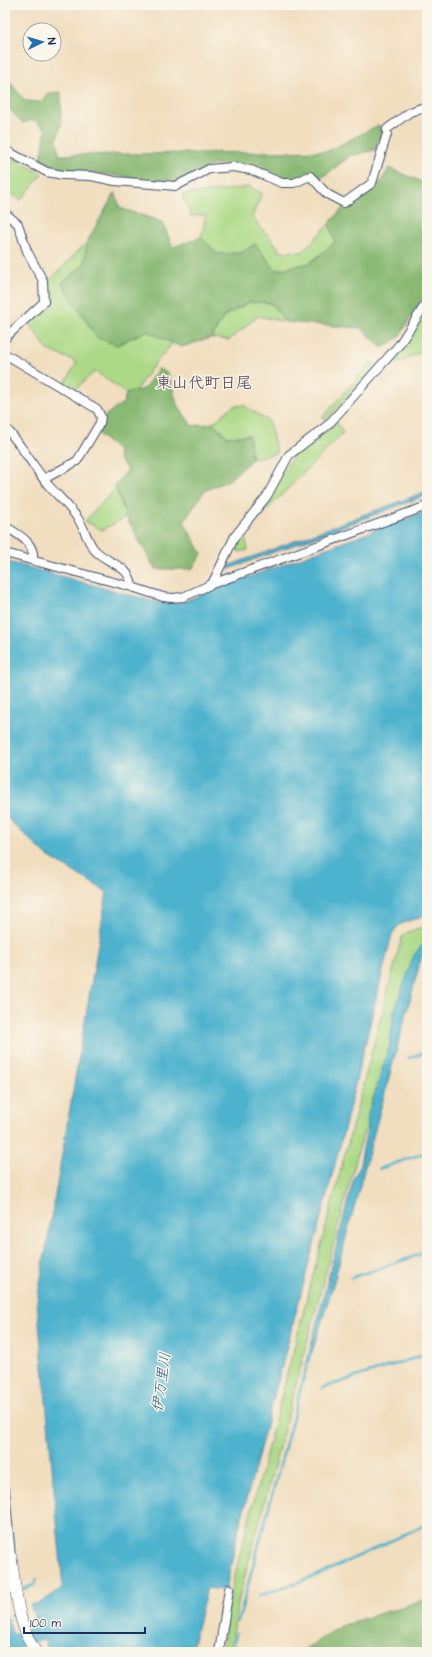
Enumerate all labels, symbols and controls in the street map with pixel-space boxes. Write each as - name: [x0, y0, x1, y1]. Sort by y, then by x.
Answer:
- north arrow: [22, 22, 62, 62]
- text: N: [44, 37, 59, 45]
- district label: 東山代町日尾: [156, 372, 252, 394]
- water label: 伊万里川: [147, 1351, 176, 1413]
- scale bar: [24, 1609, 145, 1635]
- text: 100 m: [30, 1615, 61, 1632]

